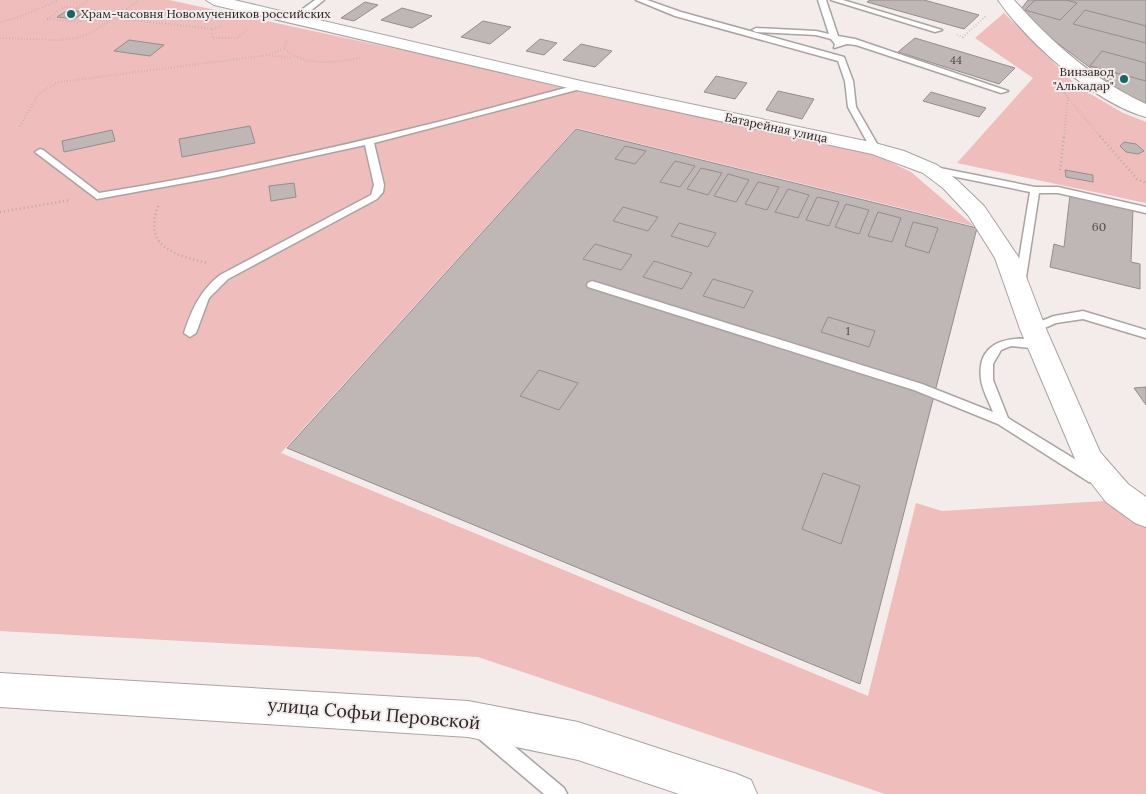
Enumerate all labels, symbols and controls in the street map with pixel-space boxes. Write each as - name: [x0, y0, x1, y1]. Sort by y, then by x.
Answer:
- place label: Храм-часовня Новомучеников российских: [81, 6, 331, 21]
- marker: Храм-часовня Новомучеников российских: [65, 8, 77, 20]
- house number: 44: [950, 53, 962, 67]
- place label: Винзавод "Алькадар": [1053, 64, 1114, 93]
- marker: Винзавод "Алькадар": [1118, 73, 1130, 85]
- street label: Батарейная улица: [723, 109, 829, 146]
- house number: 60: [1092, 219, 1106, 234]
- house number: 1: [846, 323, 850, 338]
- street label: улица Софьи Перовской: [267, 693, 481, 734]

